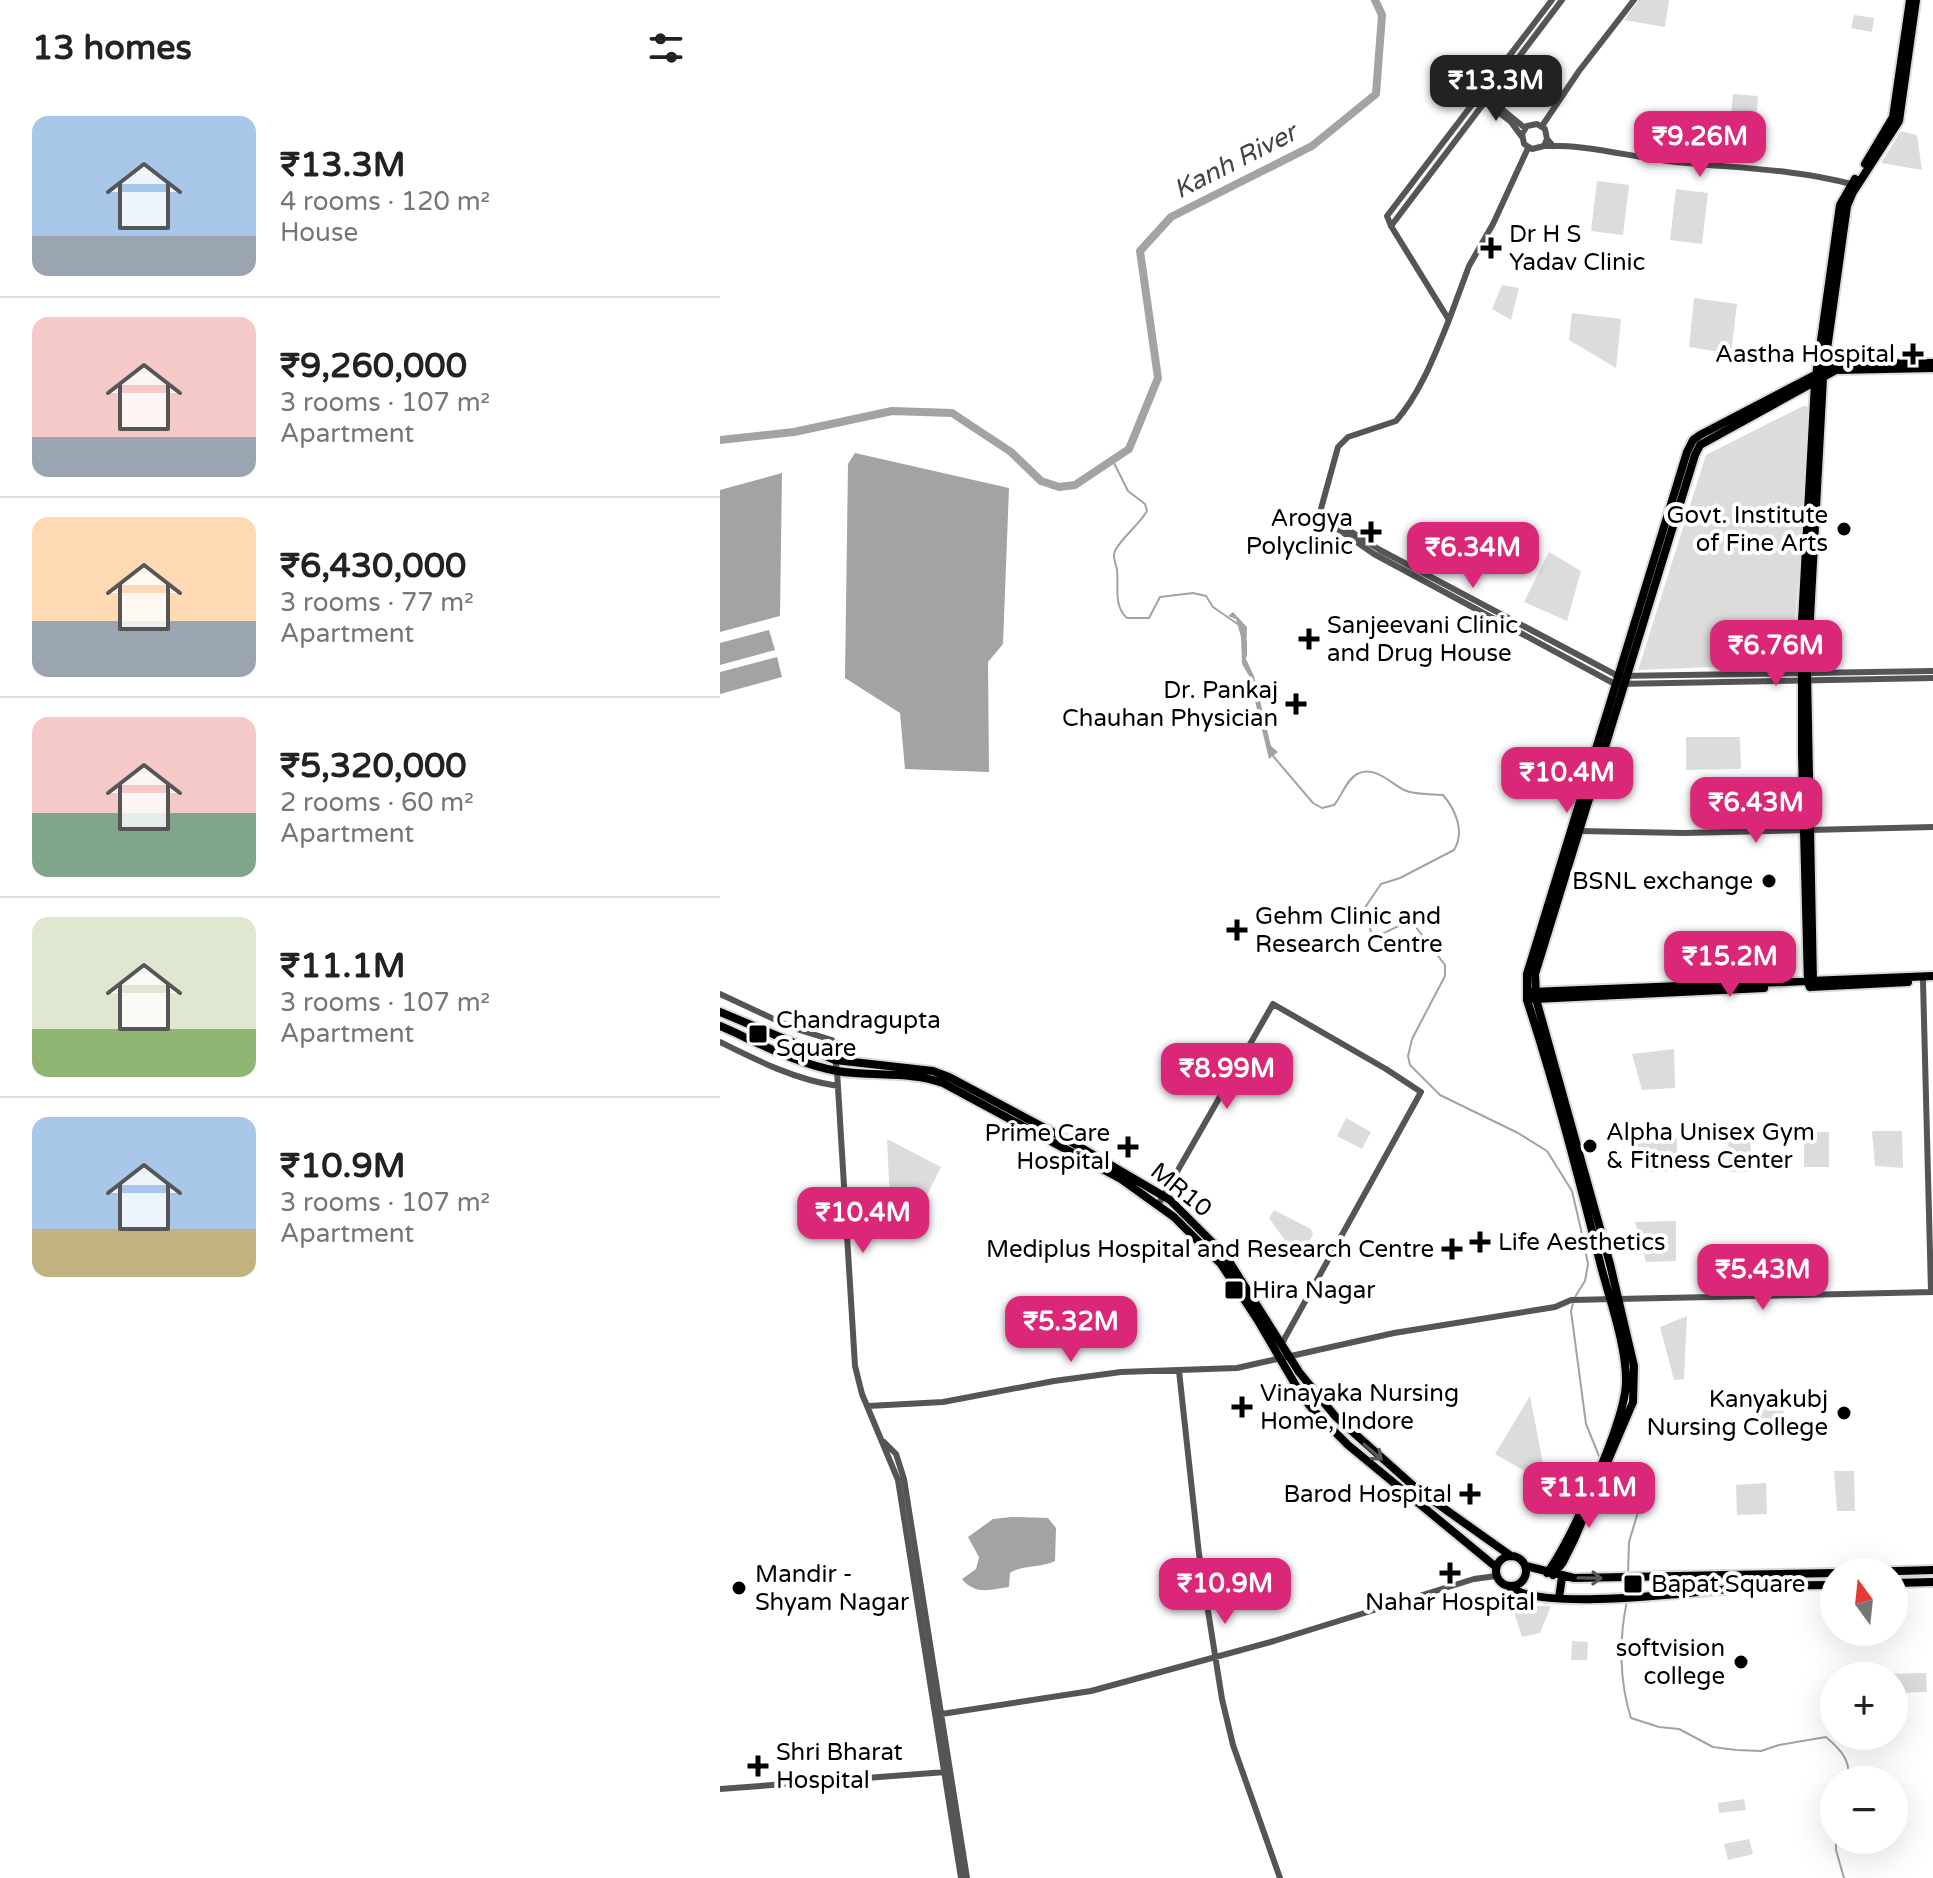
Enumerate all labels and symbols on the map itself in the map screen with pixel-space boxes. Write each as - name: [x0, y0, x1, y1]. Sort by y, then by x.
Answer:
- pin: ₹13.3M: [1431, 55, 1561, 123]
- pin: ₹9.26M: [1635, 111, 1765, 179]
- water label: Kanh River: [1168, 115, 1304, 205]
- place label: Dr H S Yadav Clinic: [1509, 220, 1645, 277]
- marker: Dr H S Yadav Clinic: [1480, 237, 1502, 259]
- place label: Aastha Hospital: [1715, 340, 1895, 369]
- marker: Aastha Hospital: [1902, 343, 1924, 365]
- place label: Govt. Institute of Fine Arts: [1666, 501, 1828, 558]
- place label: Arogya Polyclinic: [1246, 504, 1353, 561]
- marker: Govt. Institute of Fine Arts: [1835, 520, 1853, 538]
- marker: Arogya Polyclinic: [1360, 521, 1382, 543]
- pin: ₹6.34M: [1408, 522, 1538, 590]
- place label: Sanjeevani Clinic and Drug House: [1327, 611, 1518, 668]
- pin: ₹6.76M: [1711, 620, 1841, 688]
- marker: Sanjeevani Clinic and Drug House: [1298, 628, 1320, 650]
- place label: Dr. Pankaj Chauhan Physician: [1062, 676, 1278, 733]
- marker: Dr. Pankaj Chauhan Physician: [1285, 693, 1307, 715]
- pin: ₹10.4M: [1502, 747, 1632, 815]
- pin: ₹6.43M: [1691, 777, 1821, 845]
- place label: BSNL exchange: [1572, 867, 1753, 896]
- marker: BSNL exchange: [1760, 872, 1778, 890]
- place label: Gehm Clinic and Research Centre: [1255, 902, 1443, 959]
- marker: Gehm Clinic and Research Centre: [1226, 919, 1248, 941]
- pin: ₹15.2M: [1665, 931, 1795, 999]
- place label: Chandragupta Square: [776, 1006, 941, 1063]
- marker: Chandragupta Square: [747, 1023, 769, 1045]
- pin: ₹8.99M: [1162, 1043, 1292, 1111]
- place label: Alpha Unisex Gym & Fitness Center: [1606, 1118, 1815, 1175]
- place label: Prime Care Hospital: [984, 1119, 1110, 1176]
- marker: Prime Care Hospital: [1117, 1136, 1139, 1158]
- marker: Alpha Unisex Gym & Fitness Center: [1581, 1137, 1599, 1155]
- street label: MR10: [1145, 1157, 1217, 1223]
- pin: ₹10.4M: [798, 1187, 928, 1255]
- place label: Life Aesthetics: [1498, 1228, 1666, 1257]
- marker: Life Aesthetics: [1469, 1231, 1491, 1253]
- place label: Mediplus Hospital and Research Centre: [986, 1235, 1434, 1264]
- marker: Mediplus Hospital and Research Centre: [1441, 1238, 1463, 1260]
- pin: ₹5.43M: [1698, 1244, 1828, 1312]
- place label: Hira Nagar: [1252, 1276, 1376, 1305]
- marker: Hira Nagar: [1223, 1279, 1245, 1301]
- pin: ₹5.32M: [1006, 1296, 1136, 1364]
- place label: Vinayaka Nursing Home, Indore: [1260, 1379, 1459, 1436]
- place label: Kanyakubj Nursing College: [1647, 1385, 1828, 1442]
- marker: Vinayaka Nursing Home, Indore: [1231, 1396, 1253, 1418]
- marker: Kanyakubj Nursing College: [1835, 1404, 1853, 1422]
- one-way arrow: [1362, 1442, 1383, 1460]
- pin: ₹11.1M: [1524, 1462, 1654, 1530]
- place label: Barod Hospital: [1283, 1480, 1452, 1509]
- marker: Barod Hospital: [1459, 1483, 1481, 1505]
- pin: ₹10.9M: [1160, 1558, 1290, 1626]
- north arrow: [1820, 1558, 1908, 1646]
- place label: Mandir - Shyam Nagar: [755, 1560, 910, 1617]
- marker: Nahar Hospital: [1439, 1562, 1461, 1584]
- place label: Bapat Square: [1651, 1570, 1805, 1599]
- one-way arrow: [1576, 1571, 1603, 1586]
- marker: Bapat Square: [1622, 1573, 1644, 1595]
- marker: Mandir - Shyam Nagar: [730, 1579, 748, 1597]
- place label: Nahar Hospital: [1365, 1588, 1535, 1617]
- place label: softvision college: [1616, 1634, 1725, 1691]
- marker: softvision college: [1732, 1653, 1750, 1671]
- place label: Shri Bharat Hospital: [776, 1738, 903, 1795]
- marker: Shri Bharat Hospital: [747, 1755, 769, 1777]

